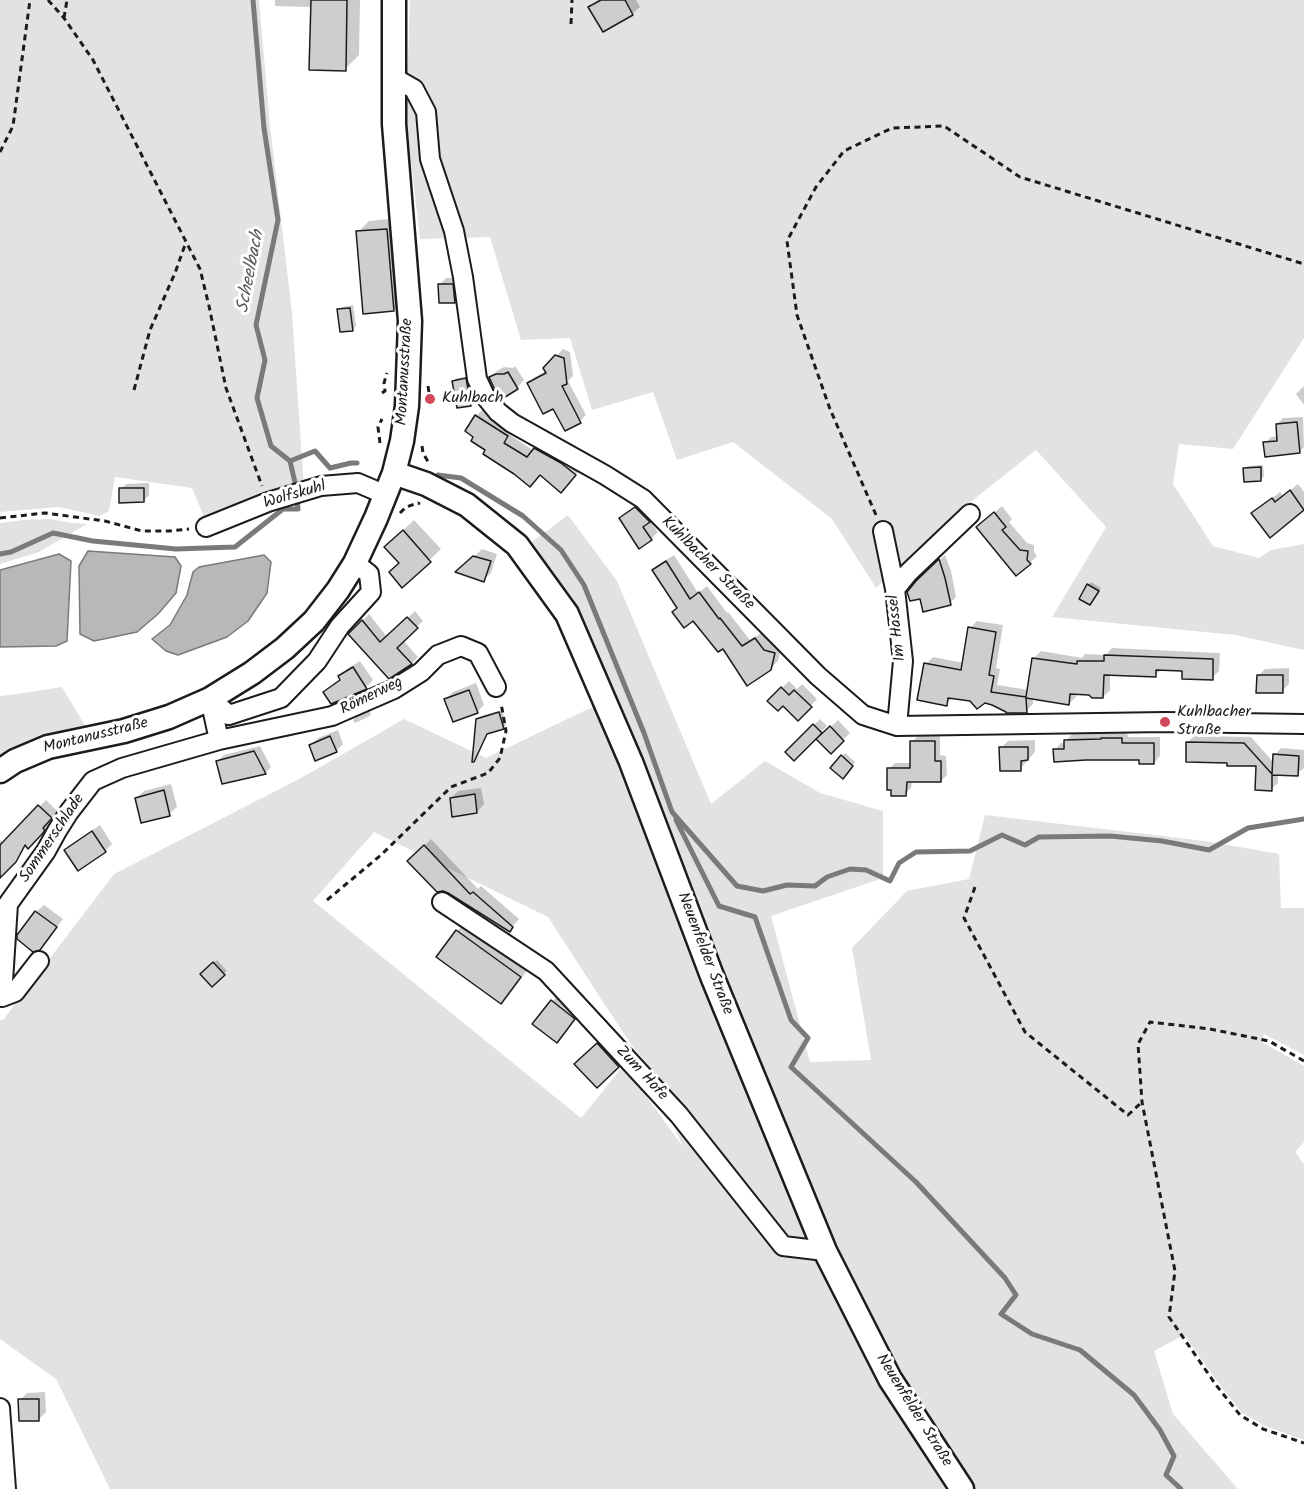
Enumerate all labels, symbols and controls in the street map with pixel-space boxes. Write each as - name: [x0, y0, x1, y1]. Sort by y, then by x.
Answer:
- water label: Scheelbach: [233, 229, 271, 315]
- street label: Montanusstraße: [394, 318, 418, 426]
- place label: Kuhlbach: [442, 389, 503, 409]
- marker: Kuhlbach: [423, 392, 437, 406]
- street label: Wolfskuhl: [261, 478, 329, 514]
- street label: Kuhlbacher Straße: [656, 513, 758, 615]
- street label: Im Hassel: [885, 594, 911, 662]
- street label: Römerweg: [338, 674, 406, 720]
- place label: Kuhlbacher Straße: [1177, 703, 1251, 741]
- street label: Montanusstraße: [42, 715, 150, 759]
- marker: Kuhlbacher Straße: [1158, 715, 1172, 729]
- street label: Sommerschlade: [16, 791, 90, 887]
- street label: Neuenfelder Straße: [672, 890, 736, 1018]
- street label: Zum Hofe: [611, 1043, 671, 1105]
- street label: Neuenfelder Straße: [871, 1351, 955, 1471]

